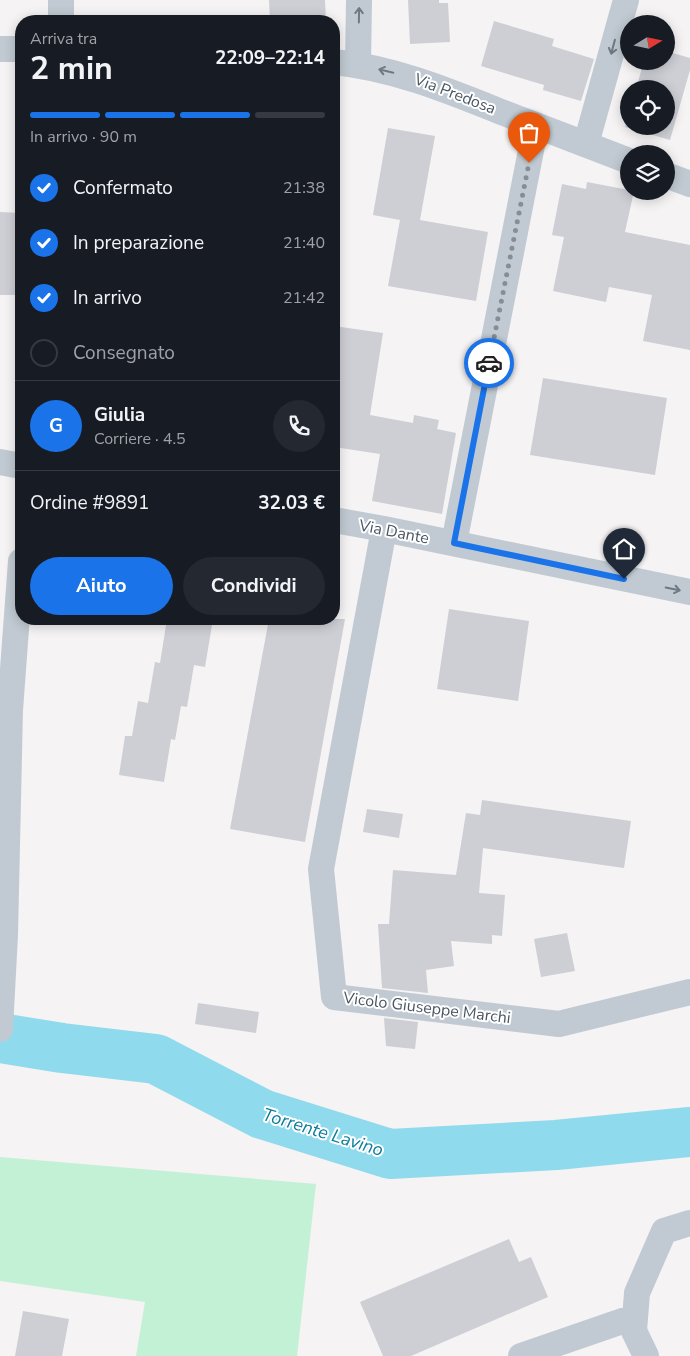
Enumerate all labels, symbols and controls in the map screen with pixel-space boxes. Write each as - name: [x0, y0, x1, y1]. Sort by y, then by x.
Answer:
- one-way arrow: [354, 7, 364, 23]
- north arrow: [620, 15, 675, 70]
- map controls: [620, 15, 675, 200]
- text: Arriva tra: [30, 28, 97, 50]
- one-way arrow: [607, 39, 617, 55]
- text: 22:09–22:14: [215, 45, 325, 71]
- text: 2 min: [30, 47, 113, 90]
- one-way arrow: [379, 66, 395, 75]
- street label: Via Predosa: [410, 68, 499, 120]
- button: locate: [620, 80, 675, 135]
- pin: [508, 112, 550, 163]
- icon: bag: [515, 119, 543, 147]
- text: In arrivo · 90 m: [30, 126, 137, 148]
- button: layers: [620, 145, 675, 200]
- icon: check: [30, 174, 58, 202]
- text: Confermato: [73, 175, 173, 201]
- text: 21:38: [283, 177, 325, 199]
- icon: check: [30, 229, 58, 257]
- text: In preparazione: [73, 230, 204, 256]
- text: 21:40: [283, 232, 325, 254]
- icon: check: [30, 284, 58, 312]
- text: In arrivo: [73, 285, 142, 311]
- text: 21:42: [283, 287, 325, 309]
- courier: [464, 338, 514, 388]
- text: Consegnato: [73, 340, 175, 366]
- icon: car: [475, 349, 503, 377]
- button: phone: [273, 400, 325, 452]
- text: Giulia: [94, 402, 145, 428]
- text: G: [49, 413, 63, 439]
- text: Corriere · 4.5: [94, 428, 186, 450]
- text: Ordine #9891: [30, 490, 150, 516]
- text: 32.03 €: [258, 490, 325, 516]
- street label: Via Dante: [356, 514, 431, 550]
- pin: [603, 528, 645, 579]
- icon: home: [610, 535, 638, 563]
- button: Aiuto: [30, 557, 173, 615]
- button: Condividi: [183, 557, 325, 615]
- one-way arrow: [665, 585, 681, 594]
- street label: Vicolo Giuseppe Marchi: [341, 987, 512, 1029]
- water label: Torrente Lavino: [260, 1102, 386, 1162]

